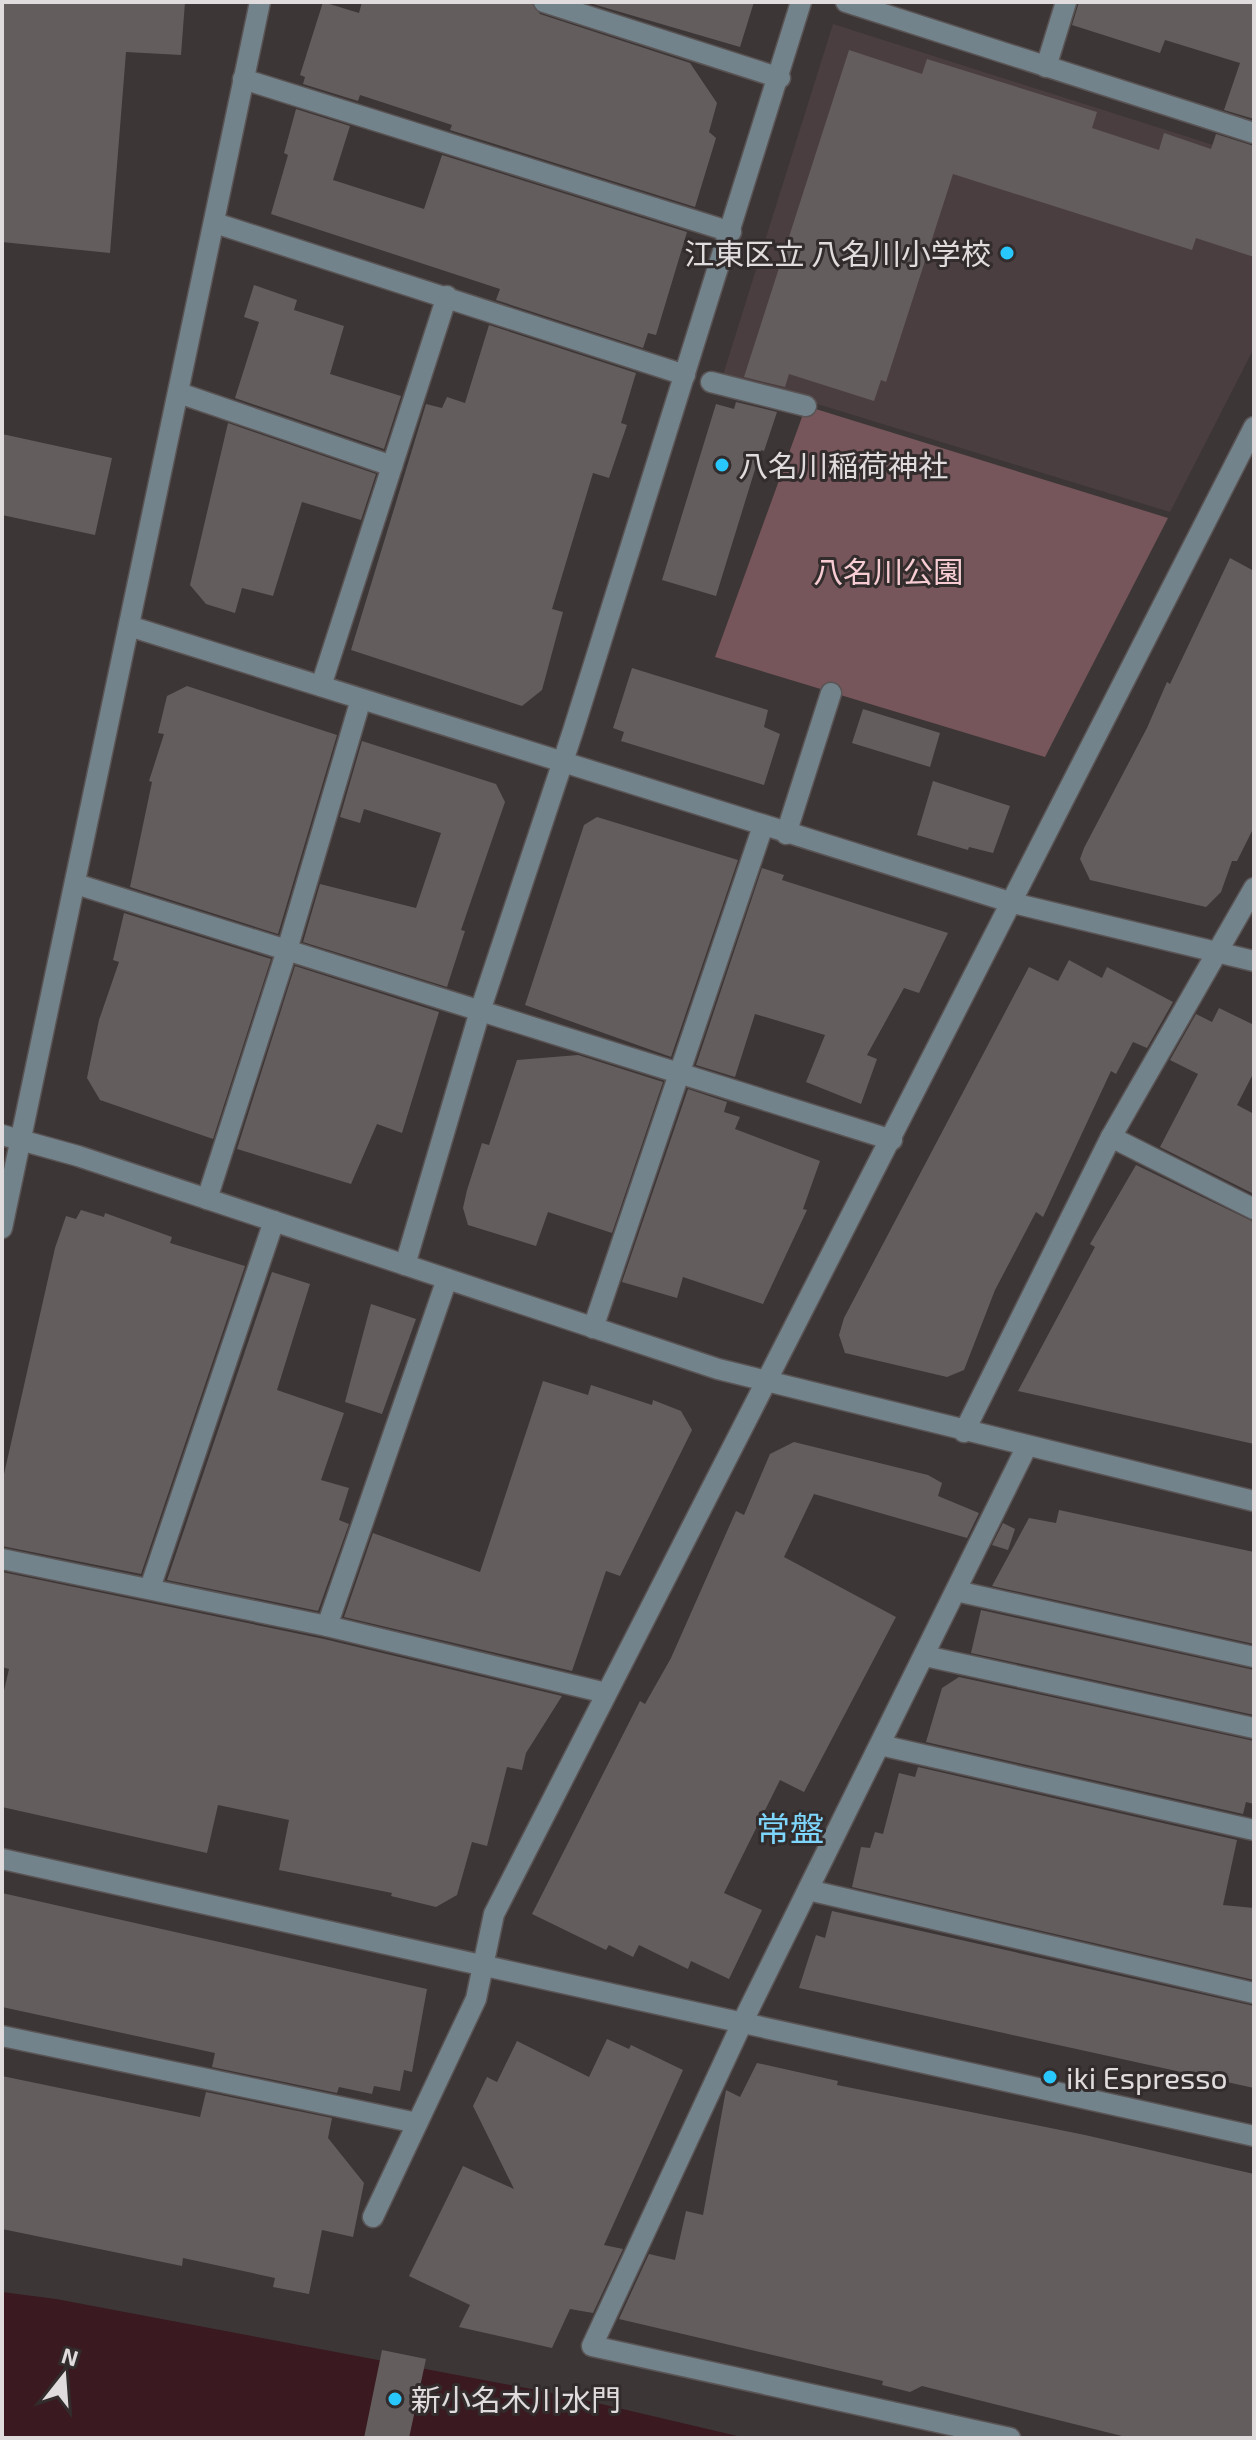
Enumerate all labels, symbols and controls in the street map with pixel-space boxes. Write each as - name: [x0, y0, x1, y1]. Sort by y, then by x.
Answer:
- place label: 江東区立 八名川小学校: [684, 235, 991, 271]
- marker: 江東区立 八名川小学校: [998, 244, 1016, 262]
- place label: 八名川稲荷神社: [738, 447, 948, 483]
- marker: 八名川稲荷神社: [713, 456, 731, 474]
- park label: 八名川公園: [813, 553, 963, 589]
- district label: 常盤: [756, 1807, 824, 1848]
- place label: iki Espresso: [1066, 2059, 1228, 2095]
- marker: iki Espresso: [1041, 2068, 1059, 2086]
- north arrow: [24, 2336, 104, 2416]
- text: N: [59, 2341, 82, 2371]
- place label: 新小名木川水門: [411, 2381, 621, 2417]
- marker: 新小名木川水門: [386, 2390, 404, 2408]

